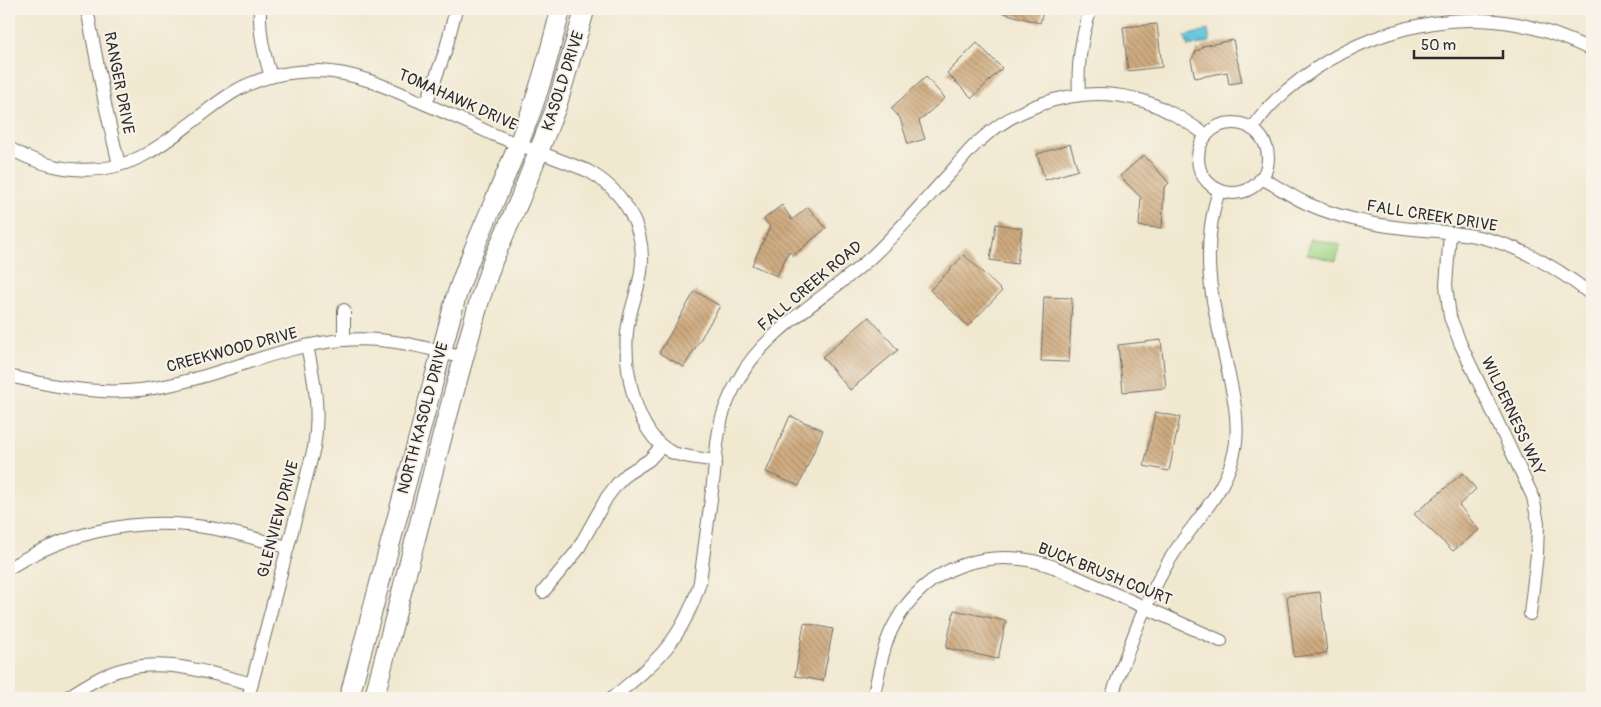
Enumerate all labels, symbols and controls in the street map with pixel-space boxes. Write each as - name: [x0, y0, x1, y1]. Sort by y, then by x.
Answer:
- scale bar: [1414, 28, 1502, 60]
- street label: KASOLD DRIVE: [537, 29, 589, 133]
- street label: RANGER DRIVE: [99, 30, 139, 136]
- text: 50 m: [1421, 36, 1456, 55]
- street label: TOMAHAWK DRIVE: [395, 65, 521, 135]
- street label: FALL CREEK DRIVE: [1365, 196, 1499, 236]
- street label: FALL CREEK ROAD: [754, 236, 866, 336]
- street label: CREEKWOOD DRIVE: [164, 323, 300, 377]
- street label: NORTH KASOLD DRIVE: [393, 340, 453, 496]
- street label: WILDERNESS WAY: [1477, 354, 1549, 478]
- street label: GLENVIEW DRIVE: [253, 458, 303, 580]
- street label: BUCK BRUSH COURT: [1035, 538, 1175, 610]

